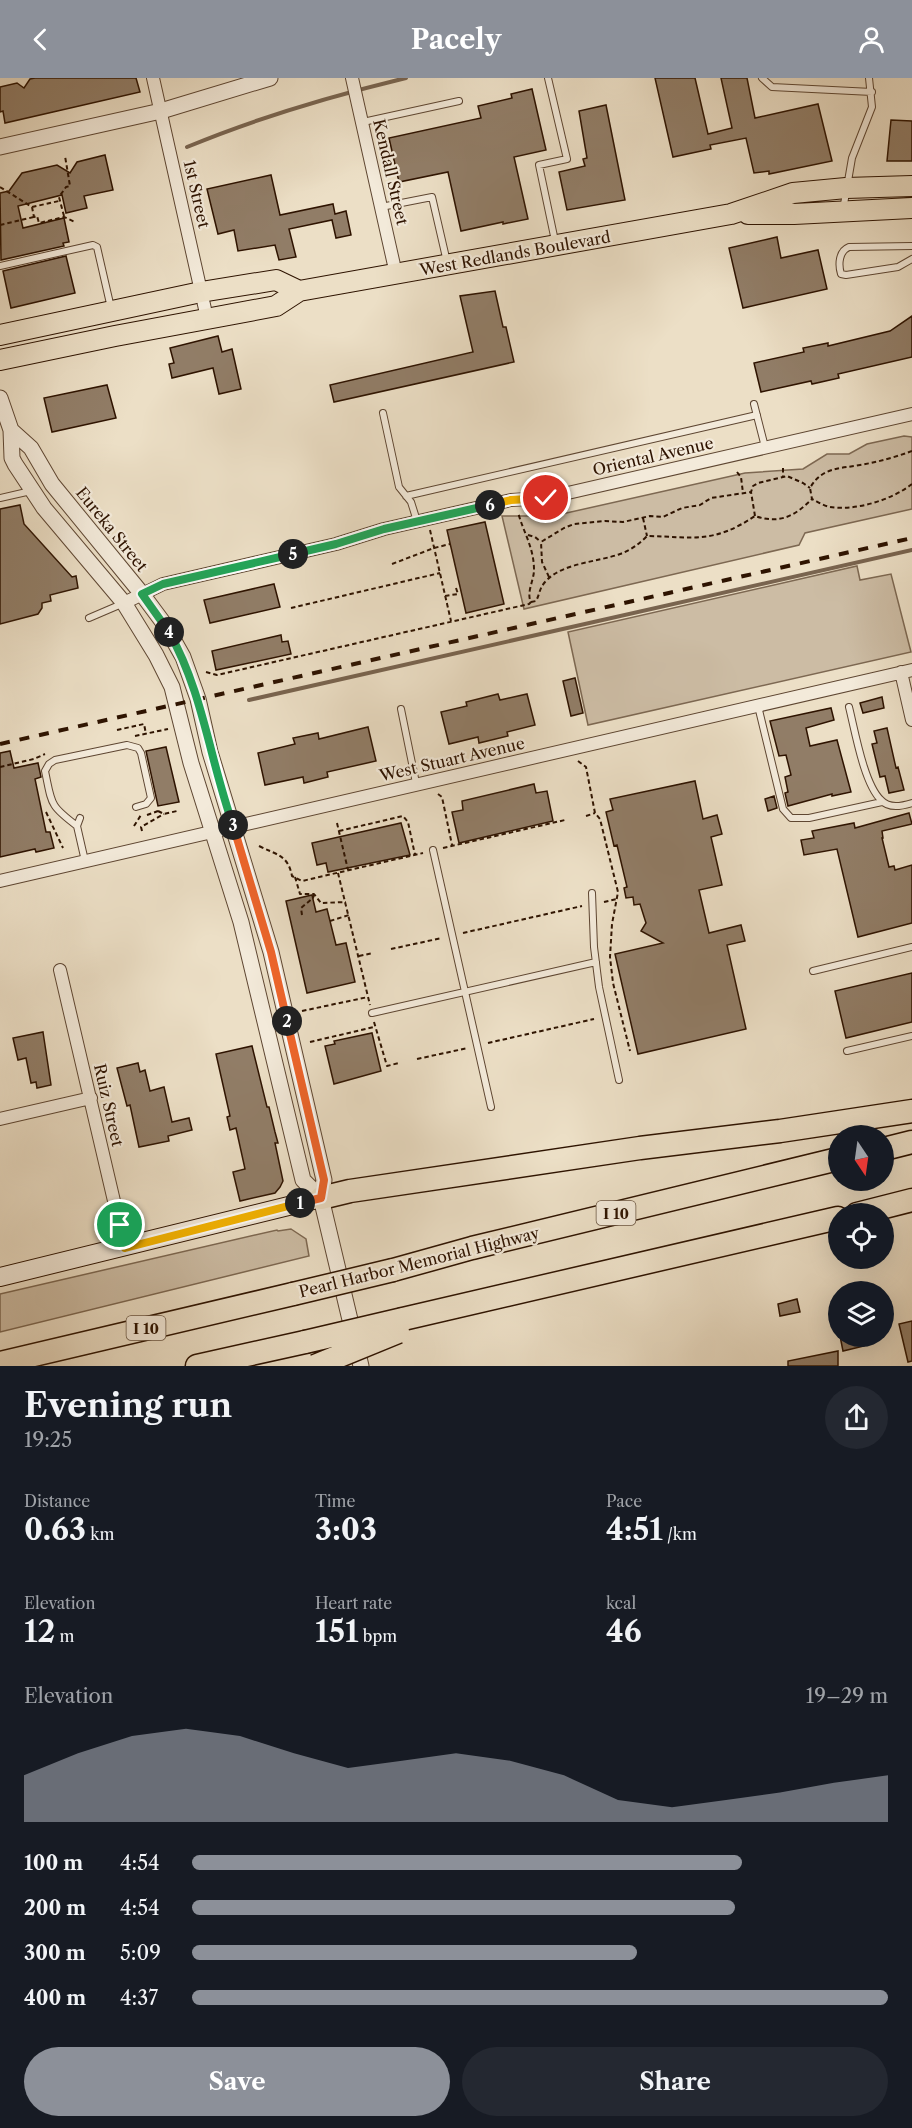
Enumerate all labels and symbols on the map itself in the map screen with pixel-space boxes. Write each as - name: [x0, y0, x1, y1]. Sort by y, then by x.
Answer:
- street label: Kendall Street: [369, 117, 413, 227]
- street label: 1st Street: [180, 158, 215, 230]
- street label: West Redlands Boulevard: [417, 226, 612, 280]
- street label: Oriental Avenue: [591, 432, 715, 480]
- pin: [520, 472, 571, 523]
- street label: Eureka Street: [72, 483, 152, 576]
- pin: 6: [475, 490, 505, 520]
- pin: 5: [278, 539, 308, 569]
- pin: 4: [154, 617, 184, 647]
- street label: West Stuart Avenue: [377, 733, 527, 786]
- pin: 3: [218, 810, 248, 840]
- pin: 2: [272, 1006, 302, 1036]
- street label: Ruiz Street: [90, 1062, 128, 1149]
- north arrow: [828, 1125, 894, 1191]
- pin: 1: [285, 1188, 315, 1218]
- pin: [94, 1199, 145, 1250]
- road number: I 10: [596, 1201, 636, 1225]
- street label: Pearl Harbor Memorial Highway: [297, 1222, 542, 1302]
- road number: I 10: [126, 1316, 166, 1340]

